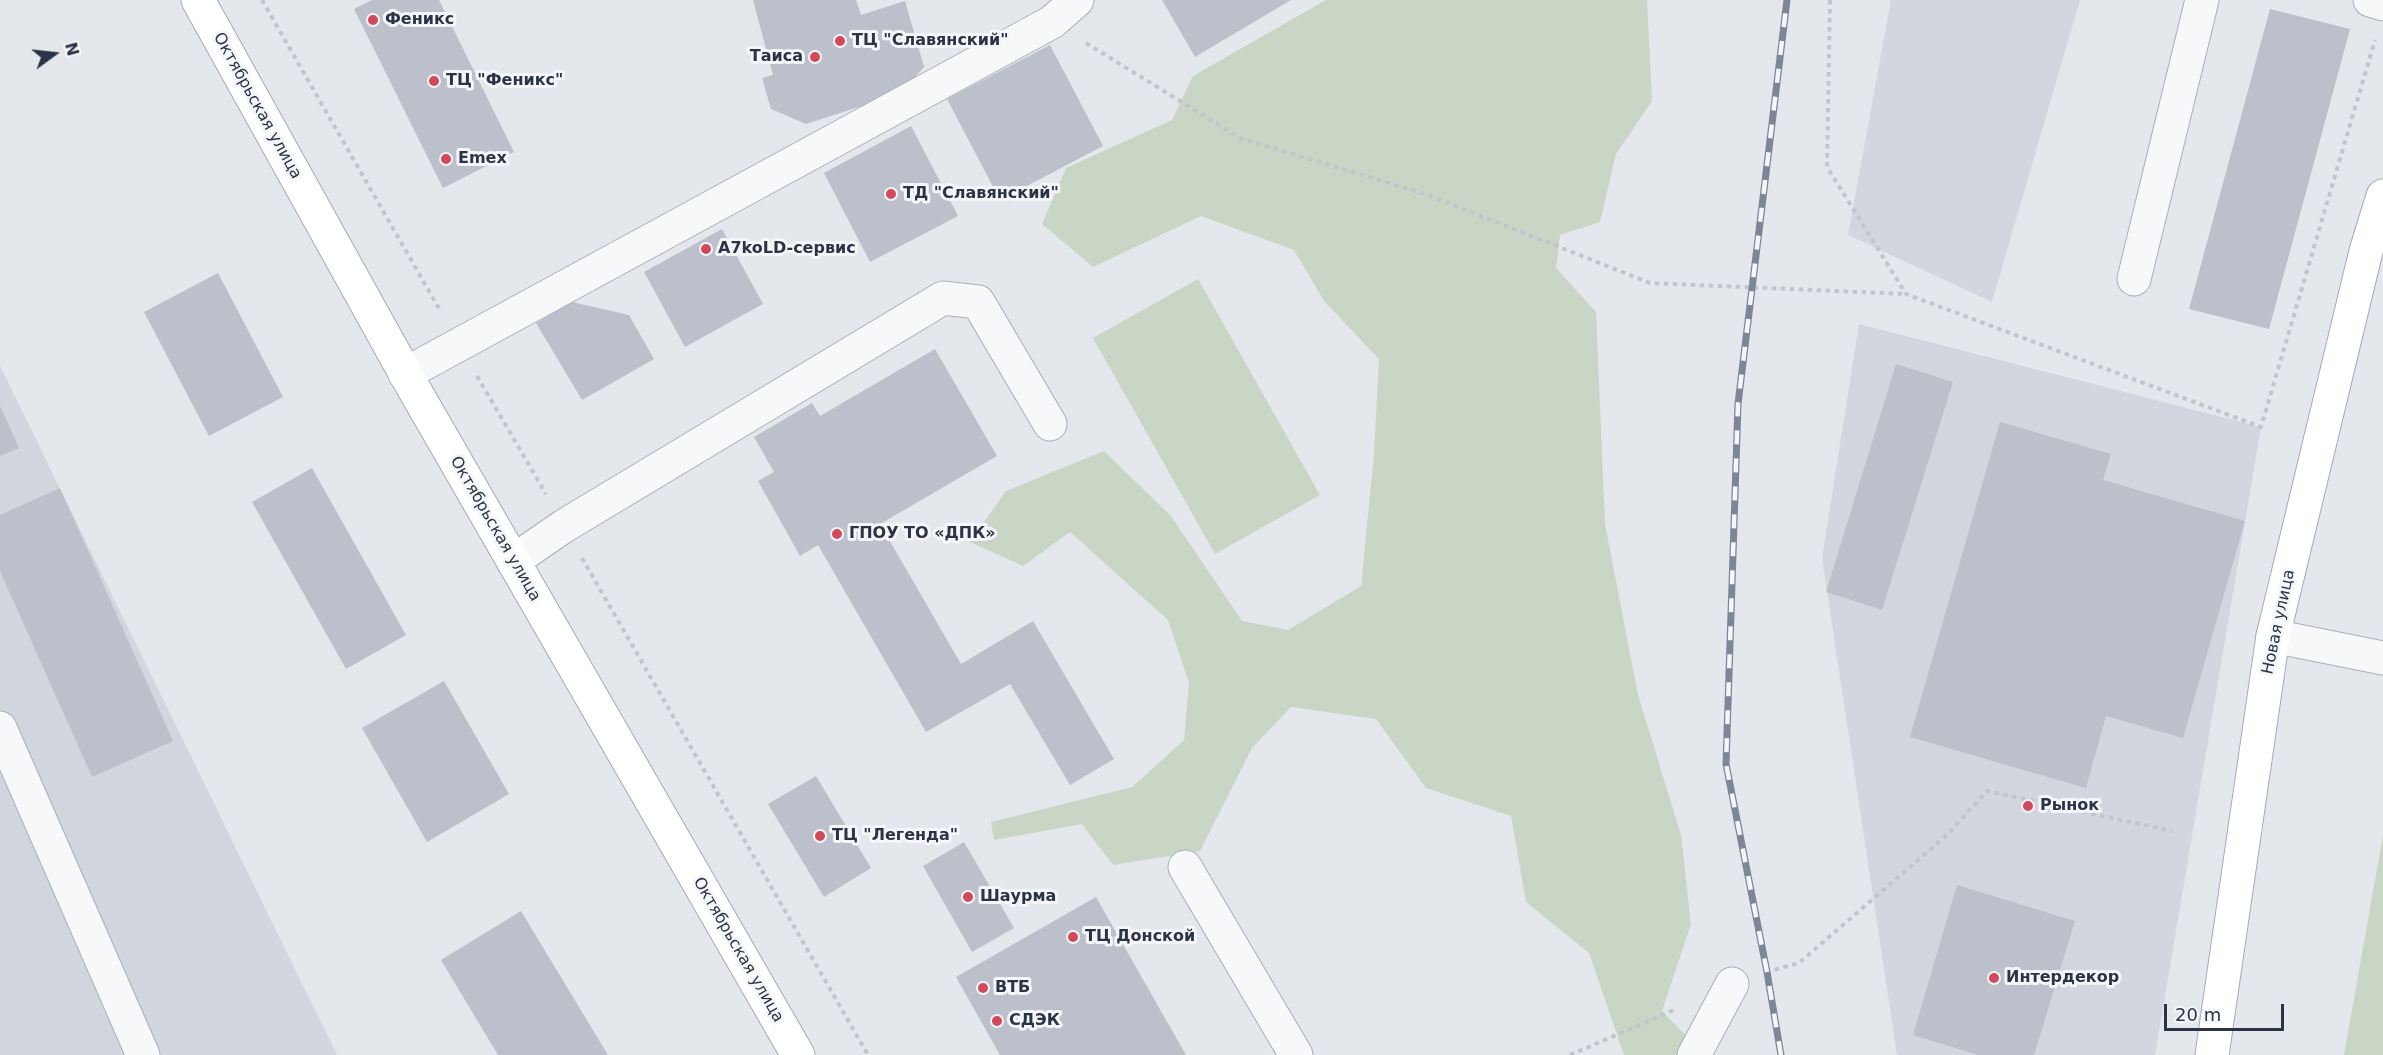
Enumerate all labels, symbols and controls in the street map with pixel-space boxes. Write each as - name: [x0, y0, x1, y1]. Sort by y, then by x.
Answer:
- place label: Феникс: [385, 10, 454, 30]
- marker: Феникс: [366, 13, 380, 27]
- north arrow: [24, 24, 84, 84]
- street label: Октябрьская улица: [209, 29, 305, 183]
- place label: ТЦ "Славянский": [852, 31, 1008, 51]
- marker: ТЦ "Славянский": [833, 34, 847, 48]
- text: N: [61, 40, 83, 58]
- place label: Таиса: [750, 47, 803, 67]
- marker: Таиса: [808, 50, 822, 64]
- place label: ТЦ "Феникс": [446, 71, 563, 91]
- marker: ТЦ "Феникс": [427, 74, 441, 88]
- place label: Emex: [458, 149, 507, 169]
- marker: Emex: [439, 152, 453, 166]
- place label: ТД "Славянский": [903, 184, 1059, 204]
- marker: ТД "Славянский": [884, 187, 898, 201]
- place label: A7koLD-сервис: [718, 239, 856, 259]
- marker: A7koLD-сервис: [699, 242, 713, 256]
- street label: Октябрьская улица: [446, 453, 544, 605]
- place label: ГПОУ ТО «ДПК»: [849, 524, 996, 544]
- marker: ГПОУ ТО «ДПК»: [830, 527, 844, 541]
- street label: Новая улица: [2259, 568, 2299, 676]
- place label: Рынок: [2040, 796, 2099, 816]
- marker: Рынок: [2021, 799, 2035, 813]
- place label: ТЦ "Легенда": [832, 826, 958, 846]
- marker: ТЦ "Легенда": [813, 829, 827, 843]
- street label: Октябрьская улица: [689, 874, 787, 1026]
- place label: Шаурма: [980, 887, 1056, 907]
- marker: Шаурма: [961, 890, 975, 904]
- place label: ТЦ Донской: [1085, 927, 1195, 947]
- marker: ТЦ Донской: [1066, 930, 1080, 944]
- place label: Интердекор: [2006, 968, 2119, 988]
- marker: Интердекор: [1987, 971, 2001, 985]
- place label: ВТБ: [995, 978, 1030, 998]
- marker: ВТБ: [976, 981, 990, 995]
- scale bar: [2167, 992, 2287, 1030]
- text: 20 m: [2175, 1004, 2221, 1025]
- place label: СДЭК: [1009, 1011, 1060, 1031]
- marker: СДЭК: [990, 1014, 1004, 1028]

